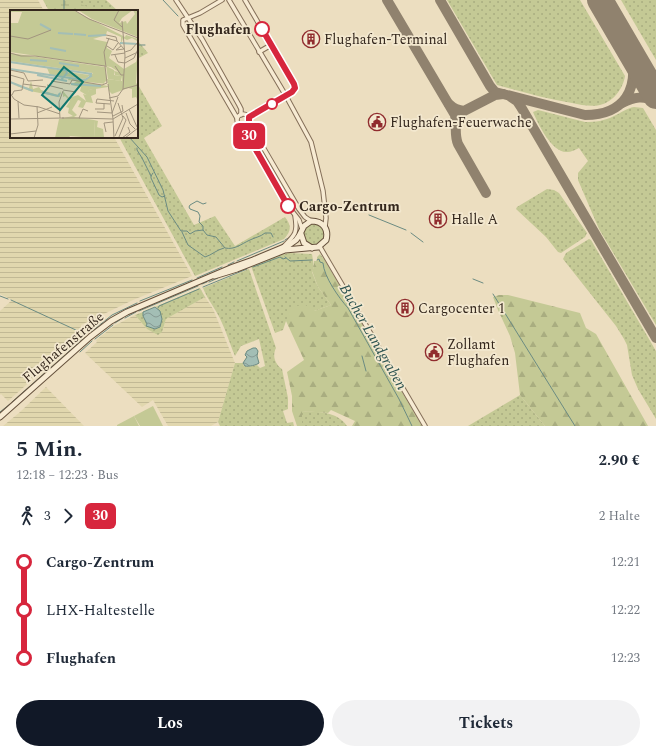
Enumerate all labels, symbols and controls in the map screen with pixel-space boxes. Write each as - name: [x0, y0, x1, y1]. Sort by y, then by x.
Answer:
- inset map: [10, 10, 138, 138]
- place label: Flughafen: [186, 19, 251, 40]
- marker: Flughafen: [254, 21, 270, 37]
- building icon: Flughafen-Terminal: [301, 29, 321, 49]
- place label: Flughafen-Terminal: [324, 29, 447, 50]
- unlabelled marker: [266, 98, 278, 110]
- public building icon: Flughafen-Feuerwache: [367, 112, 387, 132]
- place label: Flughafen-Feuerwache: [390, 112, 532, 133]
- line badge: 30: [231, 123, 267, 149]
- text: 30: [241, 125, 257, 146]
- place label: Cargo-Zentrum: [299, 196, 400, 217]
- marker: Cargo-Zentrum: [280, 198, 296, 214]
- building icon: Halle A: [428, 209, 448, 229]
- place label: Halle A: [451, 209, 499, 230]
- water label: Bucher Landgraben: [333, 280, 413, 394]
- building icon: Cargocenter 1: [395, 298, 415, 318]
- place label: Cargocenter 1: [418, 298, 505, 319]
- street label: Flughafenstraße: [18, 306, 109, 388]
- place label: Zollamt Flughafen: [447, 334, 509, 371]
- public building icon: Zollamt Flughafen: [424, 342, 444, 362]
- text: 5 Min.: [16, 433, 83, 466]
- text: 2.90 €: [599, 449, 640, 472]
- text: 12:18 – 12:23 · Bus: [16, 465, 119, 485]
- icon: walk: [16, 505, 38, 527]
- icon: forward: [57, 505, 79, 527]
- text: 30: [93, 505, 108, 526]
- text: 3: [44, 506, 51, 526]
- text: 2 Halte: [599, 506, 640, 526]
- text: Cargo-Zentrum: [46, 551, 154, 574]
- text: 12:21: [611, 552, 640, 572]
- text: LHX-Haltestelle: [46, 599, 155, 622]
- text: 12:22: [611, 600, 640, 620]
- text: Flughafen: [46, 647, 116, 670]
- text: 12:23: [611, 648, 640, 668]
- button: Los: [16, 700, 324, 746]
- button: Tickets: [332, 700, 640, 746]

